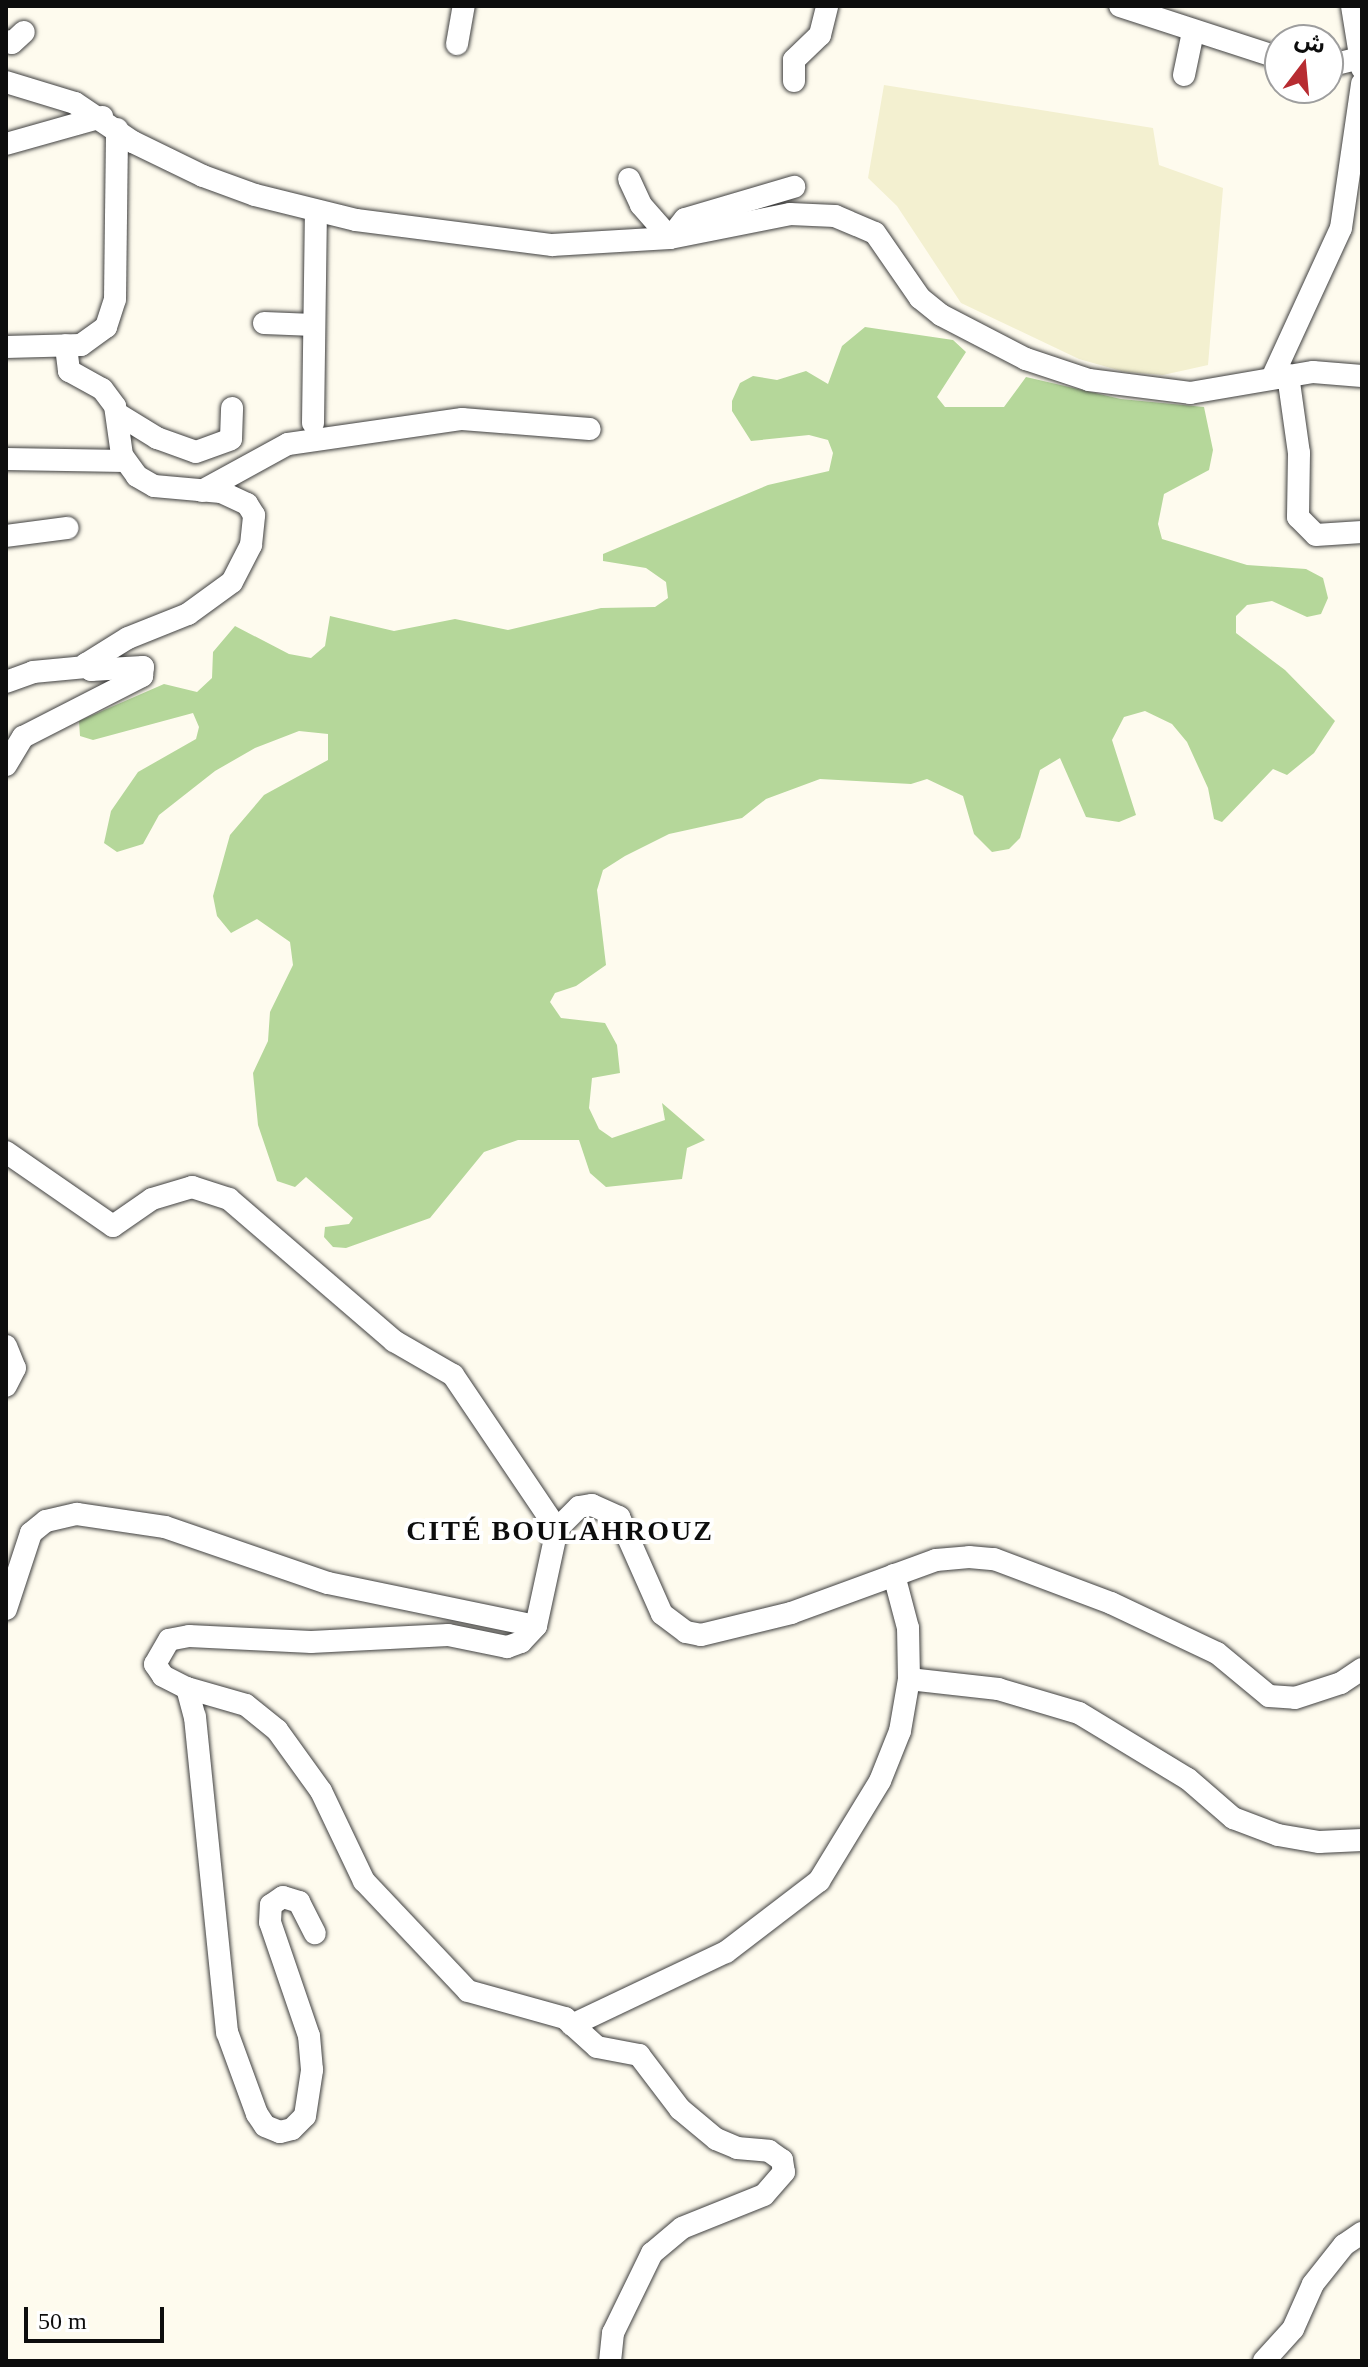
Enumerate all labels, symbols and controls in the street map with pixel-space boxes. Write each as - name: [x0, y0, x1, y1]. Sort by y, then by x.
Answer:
- north arrow: [1264, 24, 1344, 104]
- text: ش: [1292, 26, 1328, 59]
- district label: CITÉ BOULAHROUZ: [406, 1514, 714, 1548]
- scale bar: [28, 2291, 168, 2341]
- text: 50 m: [38, 2308, 87, 2334]

